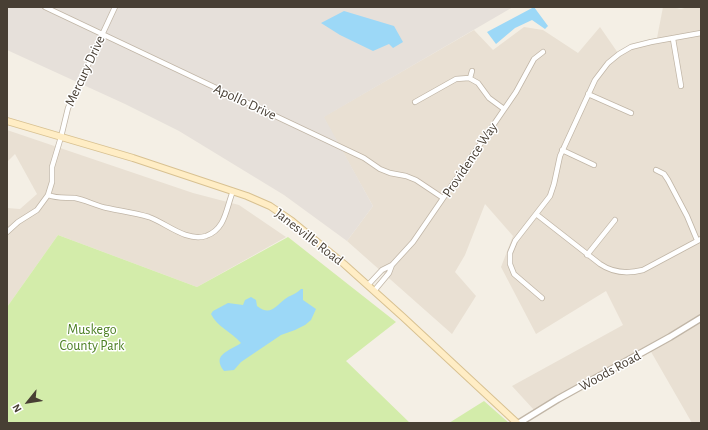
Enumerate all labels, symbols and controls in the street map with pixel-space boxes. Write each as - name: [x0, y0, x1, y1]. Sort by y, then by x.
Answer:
- street label: Mercury Drive: [61, 33, 109, 109]
- street label: Apollo Drive: [211, 80, 279, 124]
- street label: Providence Way: [439, 119, 501, 201]
- street label: Janesville Road: [271, 205, 347, 269]
- park label: Muskego County Park: [59, 322, 125, 354]
- street label: Woods Road: [576, 347, 644, 395]
- north arrow: [8, 382, 48, 422]
- text: N: [10, 402, 24, 414]

